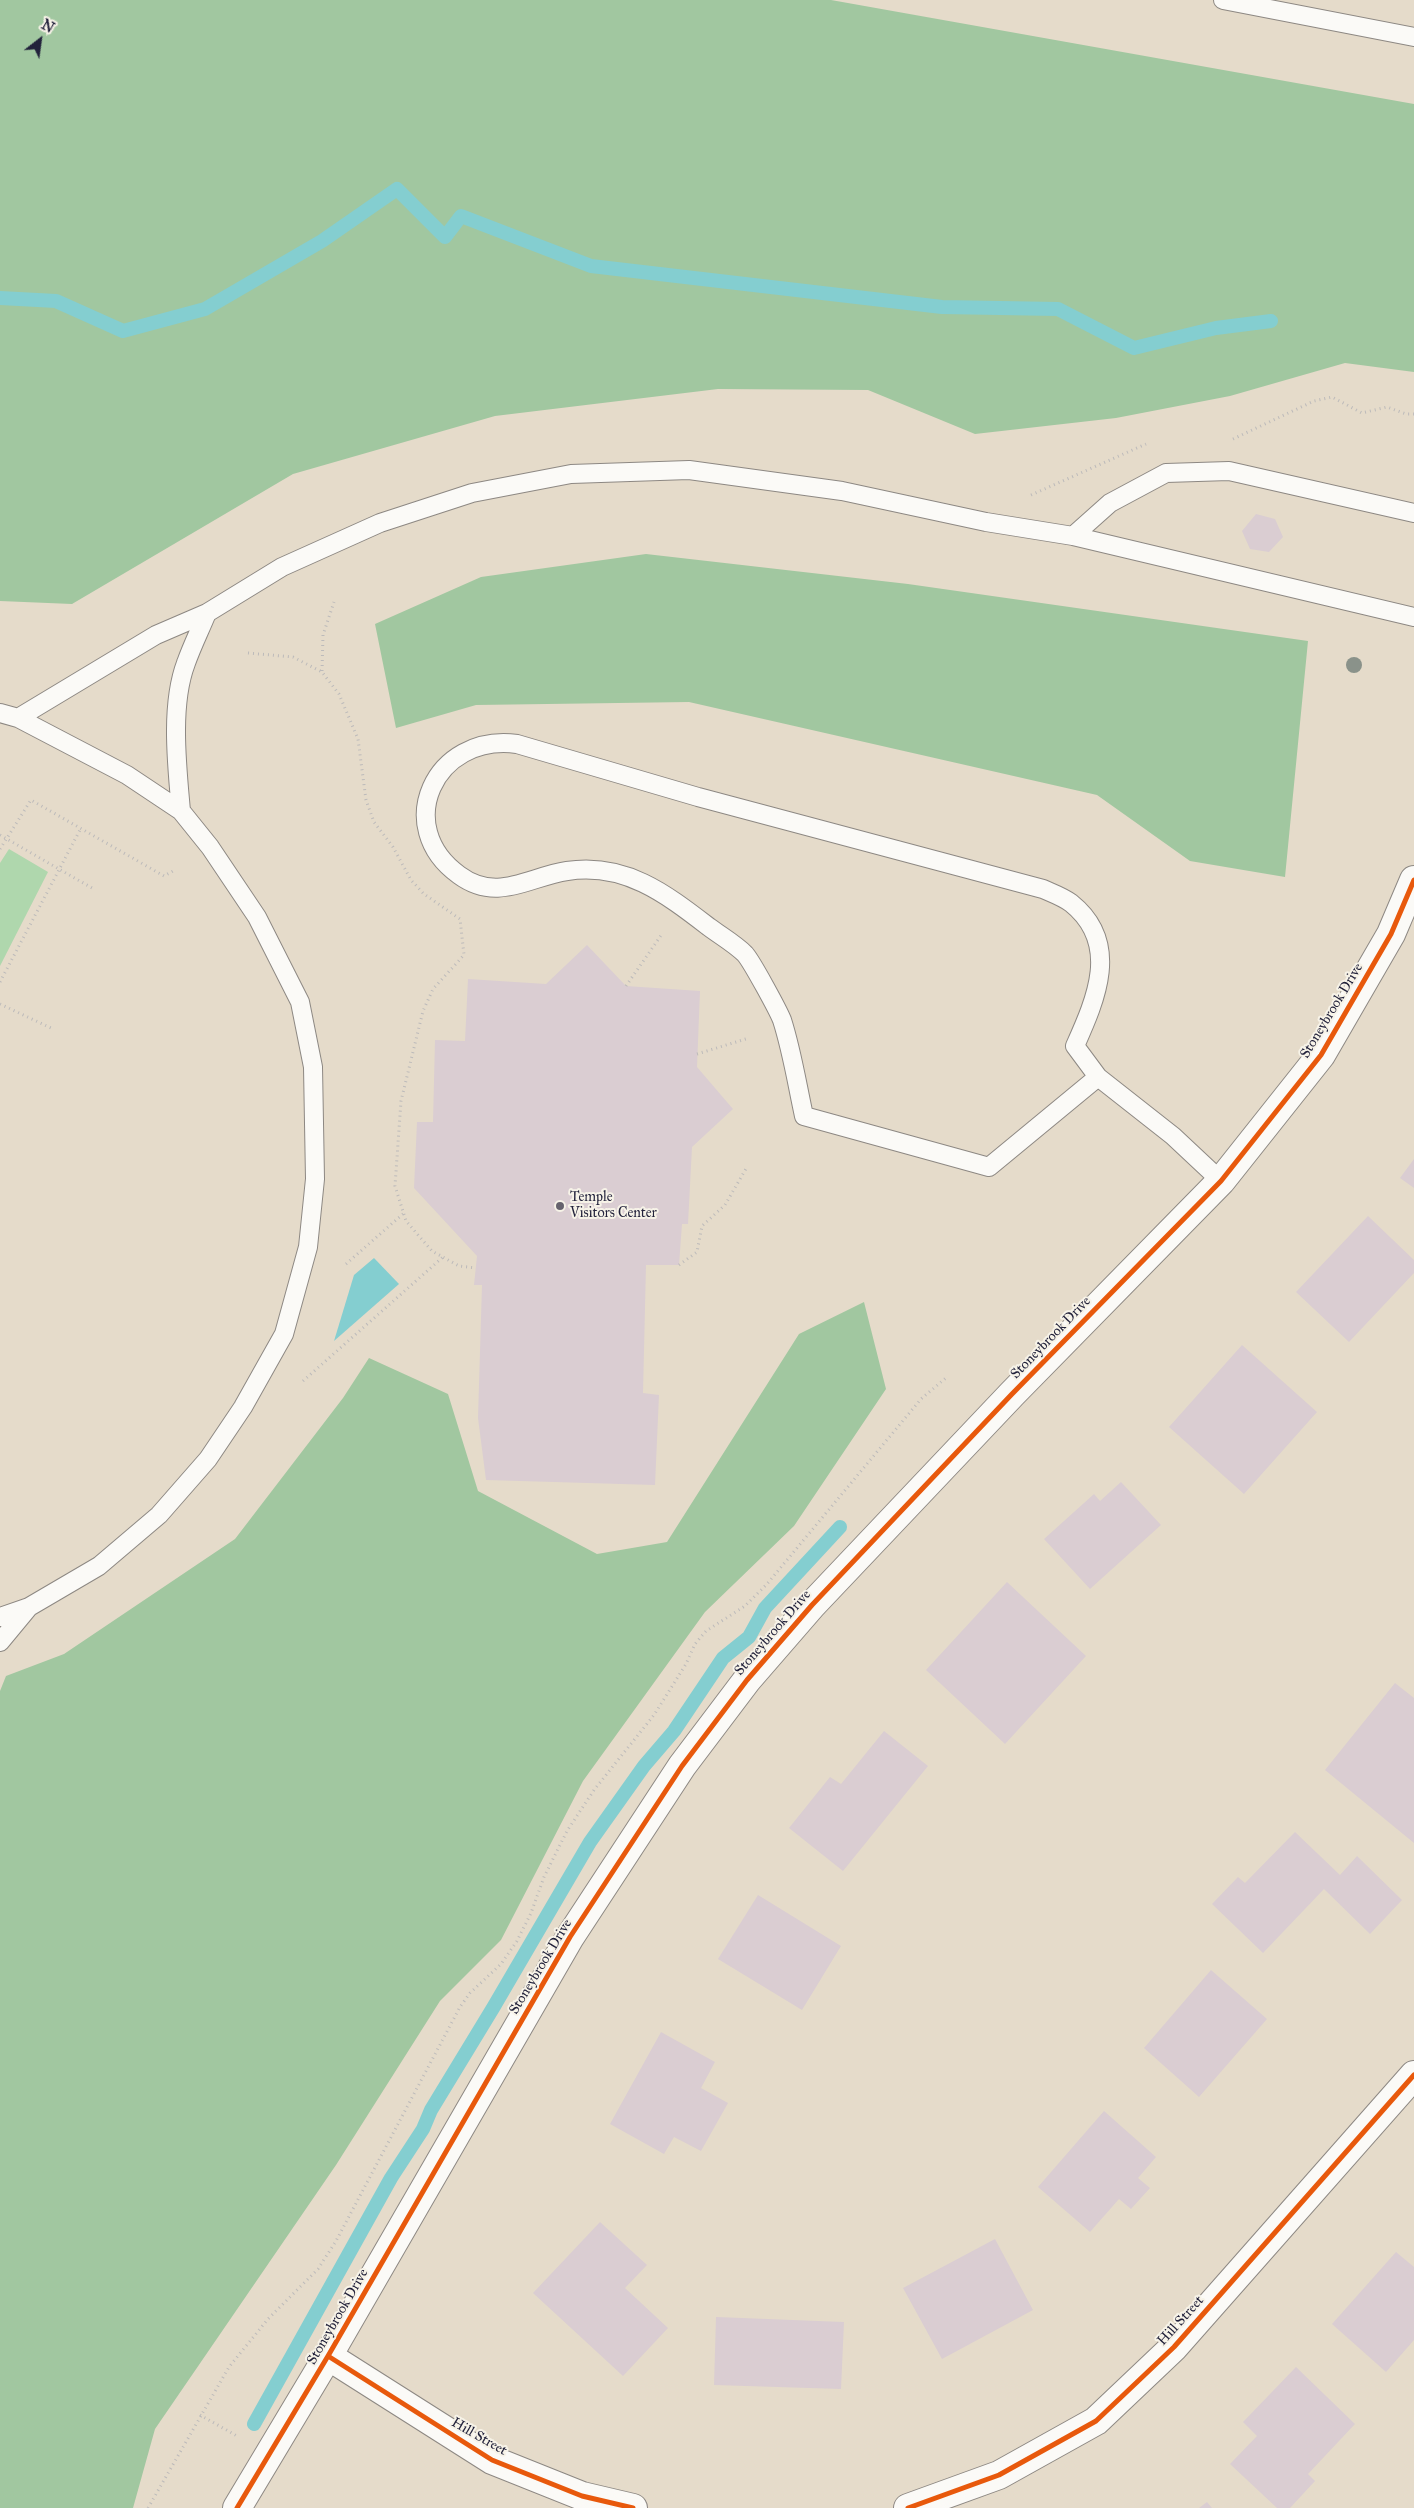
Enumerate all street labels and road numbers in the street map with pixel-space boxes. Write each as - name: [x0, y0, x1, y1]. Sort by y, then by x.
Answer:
- street label: Stoneybrook Drive: [1297, 960, 1367, 1062]
- street label: Stoneybrook Drive: [1007, 1293, 1095, 1383]
- street label: Stoneybrook Drive: [731, 1587, 815, 1679]
- street label: Stoneybrook Drive: [506, 1916, 576, 2018]
- street label: Stoneybrook Drive: [304, 2266, 372, 2368]
- street label: Hill Street: [1154, 2293, 1208, 2349]
- street label: Hill Street: [448, 2414, 510, 2460]

